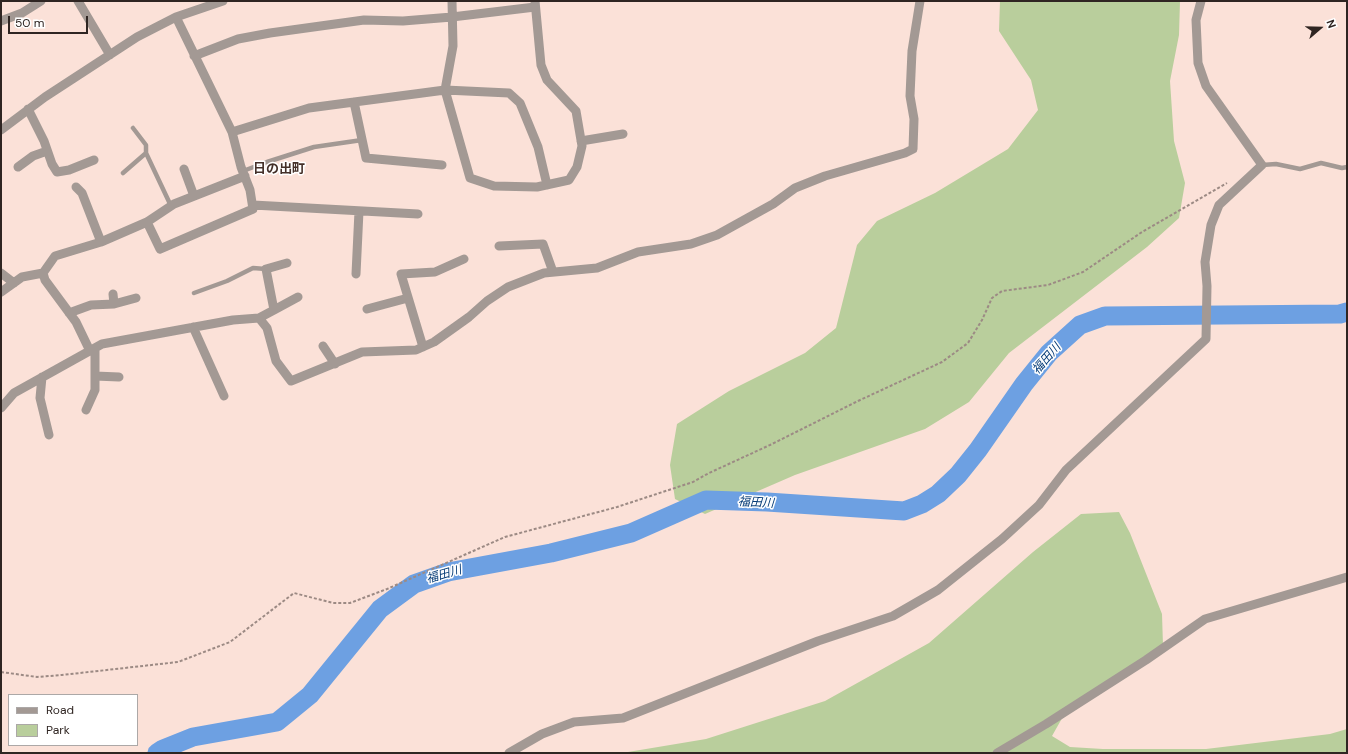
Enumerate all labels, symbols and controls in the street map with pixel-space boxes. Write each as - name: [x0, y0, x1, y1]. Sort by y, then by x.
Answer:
- scale bar: [10, 8, 90, 34]
- north arrow: [1300, 8, 1340, 48]
- text: 50 m: [15, 15, 44, 31]
- text: N: [1323, 18, 1339, 30]
- district label: 日の出町: [253, 162, 305, 178]
- water label: 福田川: [1030, 341, 1064, 377]
- water label: 福田川: [738, 495, 774, 511]
- water label: 福田川: [425, 563, 463, 587]
- legend: [8, 694, 138, 746]
- text: Road: [46, 702, 74, 718]
- text: Park: [46, 722, 70, 738]

